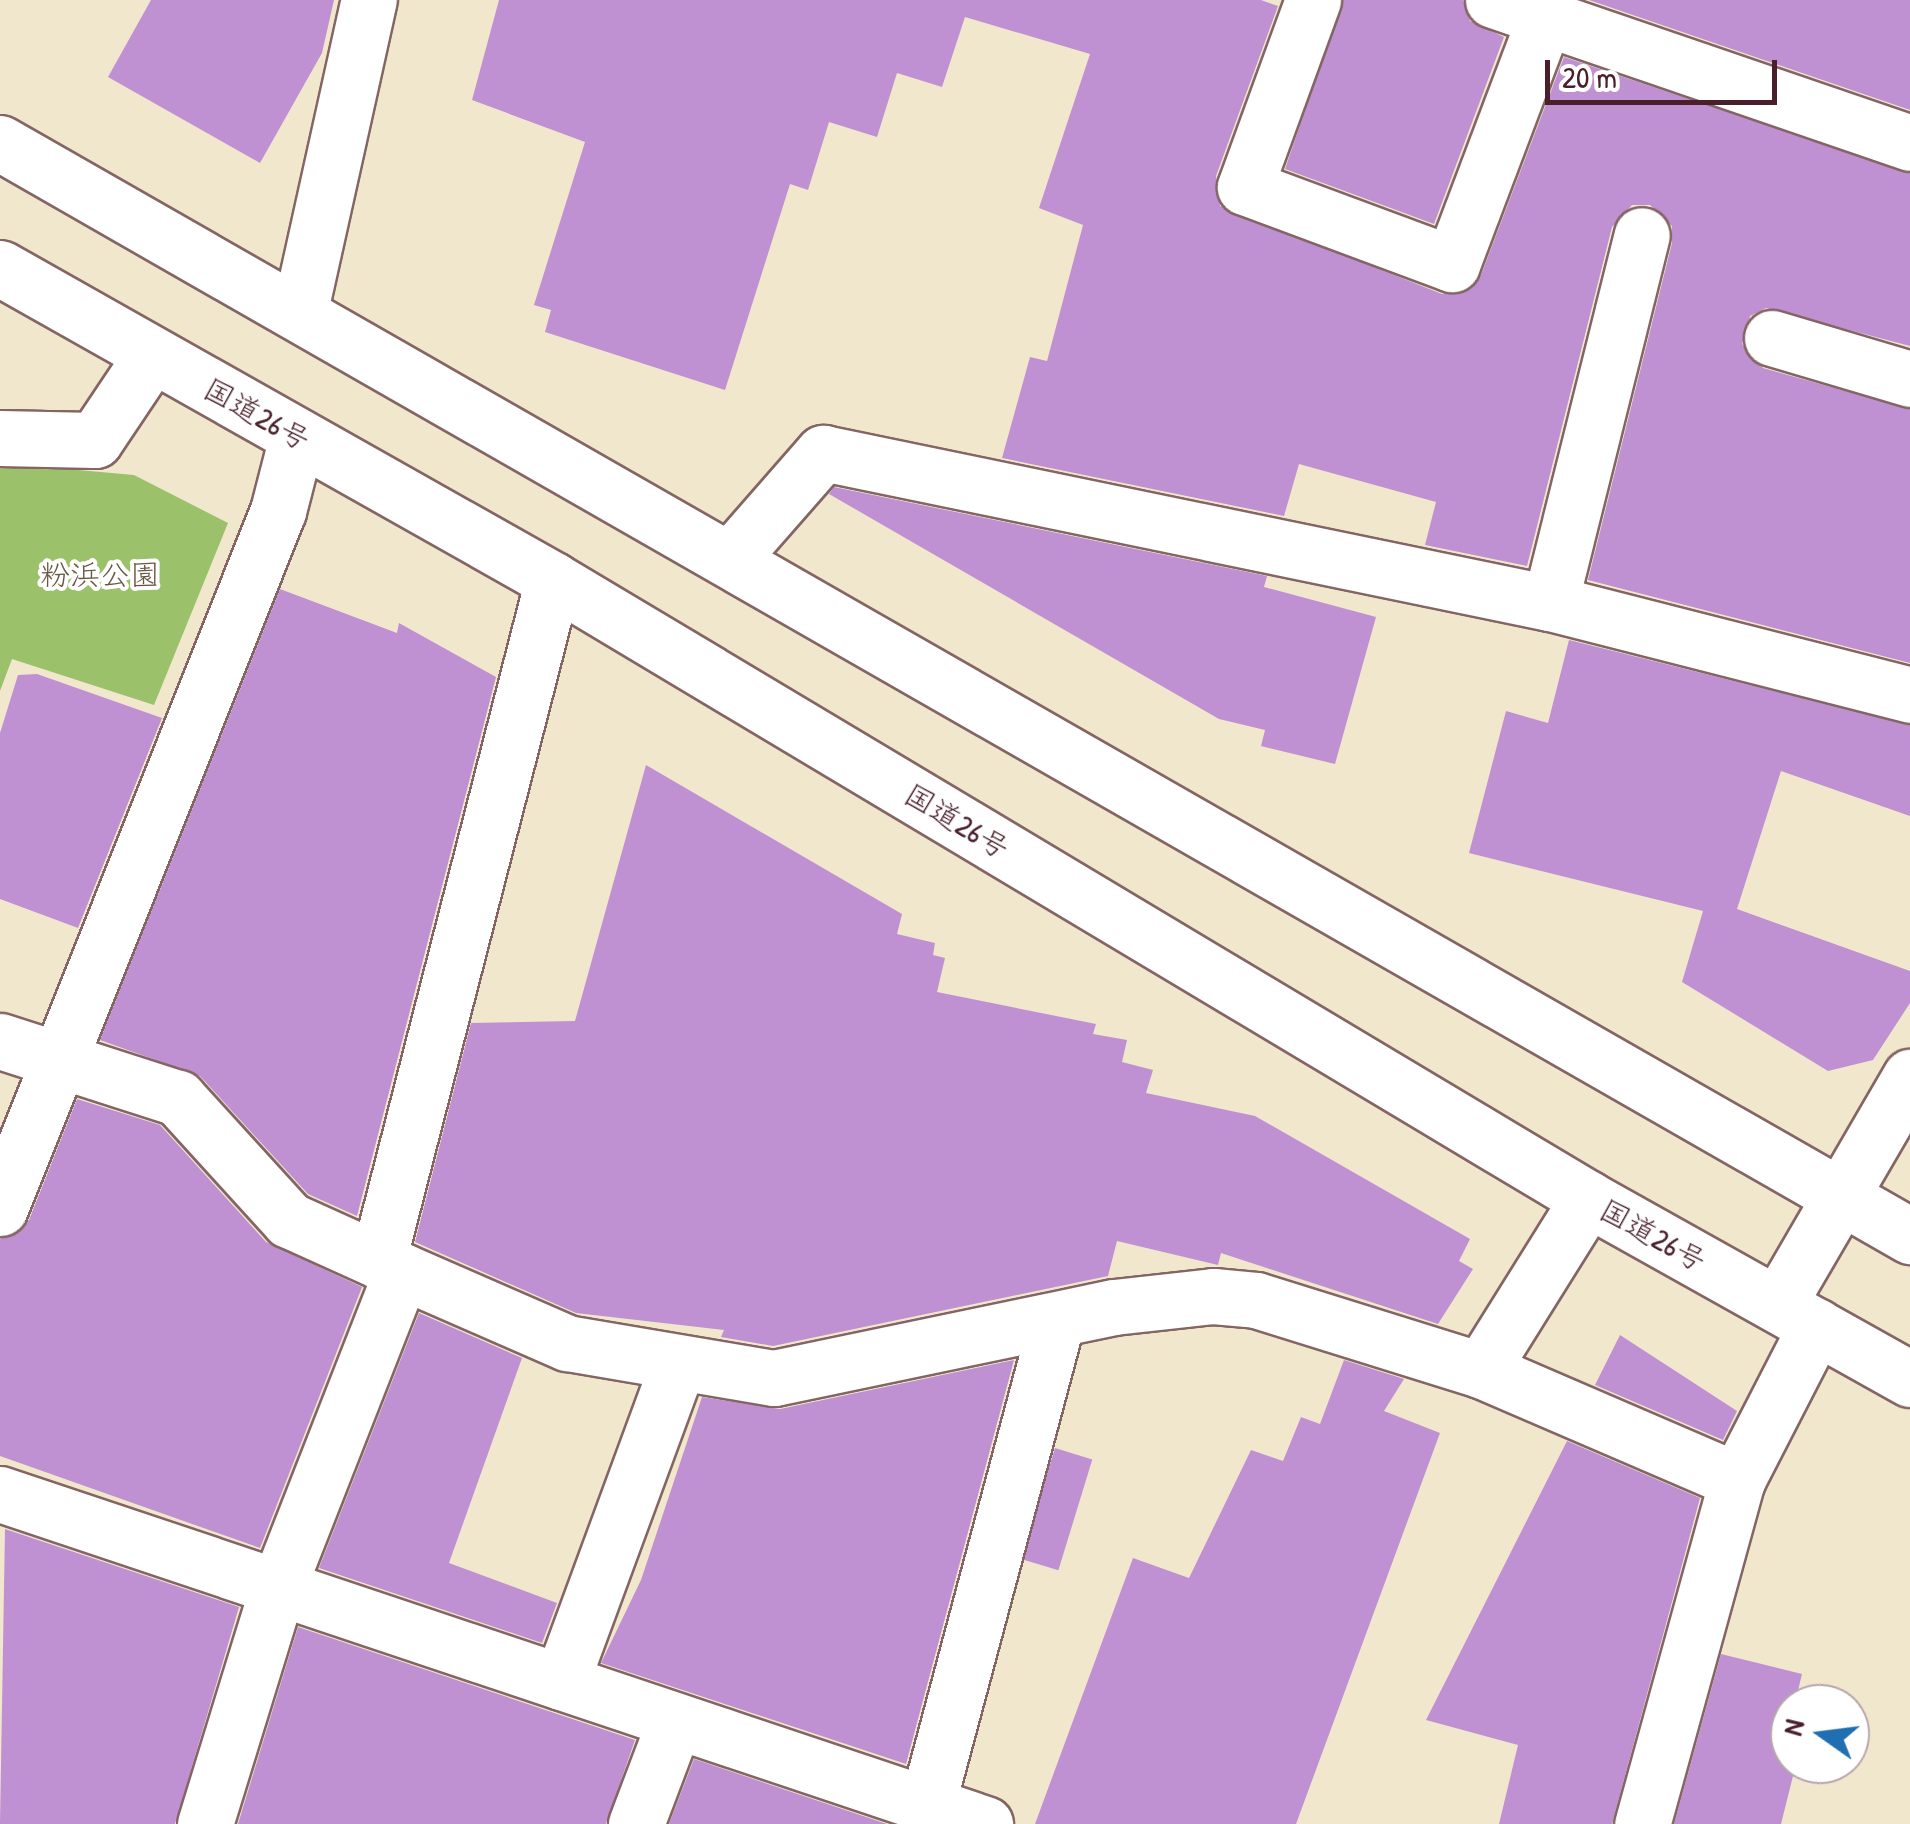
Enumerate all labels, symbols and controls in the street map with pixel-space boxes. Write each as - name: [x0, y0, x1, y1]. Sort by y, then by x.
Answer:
- scale bar: [1550, 40, 1782, 102]
- text: 20 m: [1562, 57, 1617, 97]
- street label: 国道26号: [198, 370, 316, 458]
- park label: 粉浜公園: [40, 556, 160, 592]
- street label: 国道26号: [898, 776, 1016, 866]
- street label: 国道26号: [1594, 1191, 1712, 1279]
- north arrow: [1770, 1684, 1870, 1784]
- text: N: [1773, 1715, 1813, 1739]

